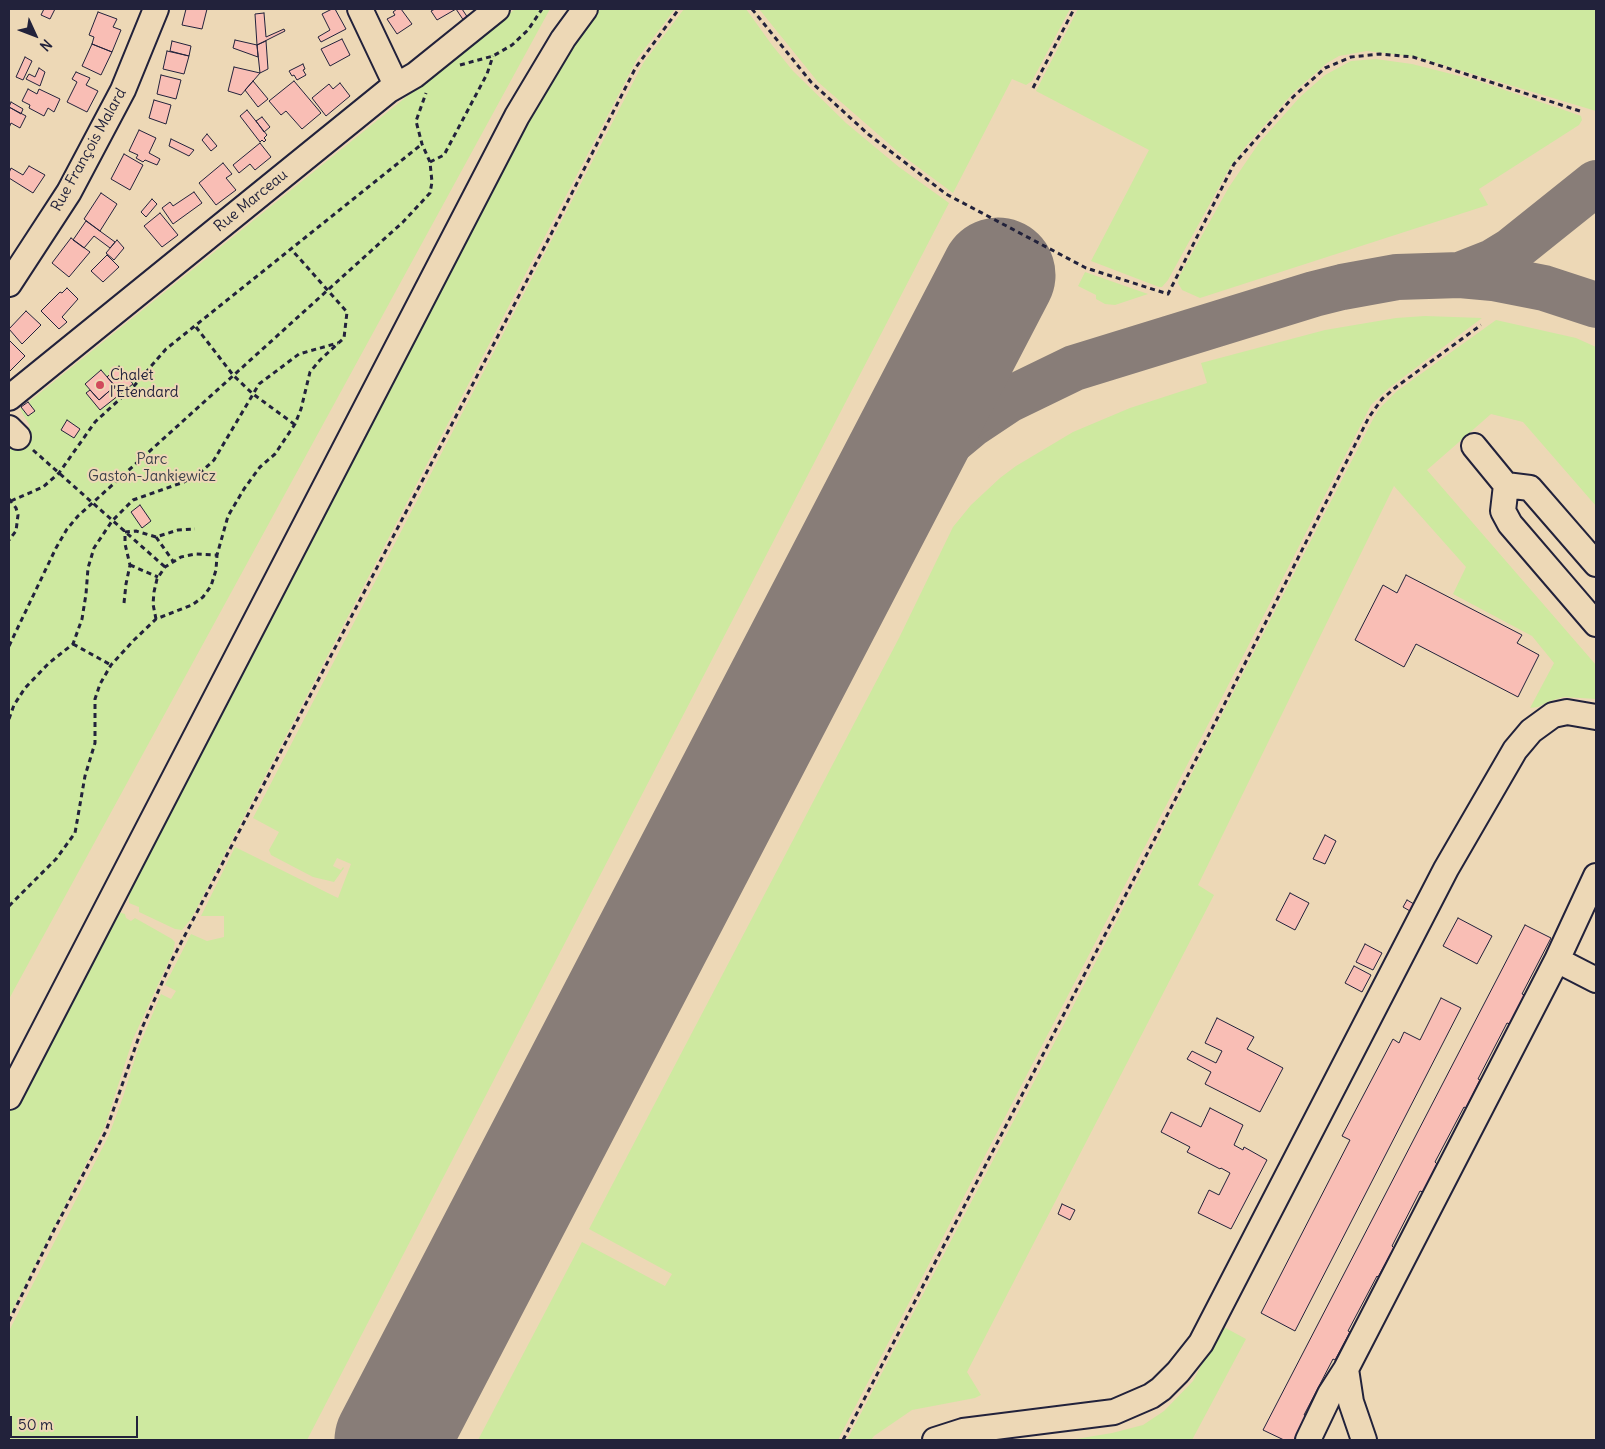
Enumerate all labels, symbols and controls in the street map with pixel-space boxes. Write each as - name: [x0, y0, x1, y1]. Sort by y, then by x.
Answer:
- north arrow: [10, 10, 60, 60]
- text: N: [36, 36, 56, 55]
- street label: Rue François Malard: [48, 85, 130, 215]
- street label: Rue Marceau: [211, 166, 291, 236]
- place label: Chalet l'Etendard: [110, 367, 179, 402]
- marker: Chalet l'Etendard: [94, 379, 106, 391]
- park label: Parc Gaston-Jankiewicz: [88, 451, 216, 486]
- scale bar: [12, 1406, 140, 1438]
- text: 50 m: [18, 1415, 53, 1434]

